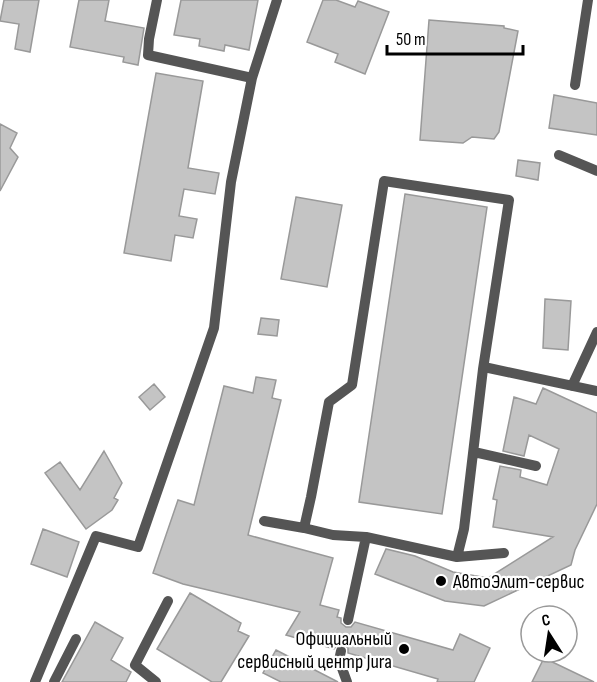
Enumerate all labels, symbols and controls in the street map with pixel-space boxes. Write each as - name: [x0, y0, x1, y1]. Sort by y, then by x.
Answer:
- scale bar: [387, 18, 524, 56]
- text: 50 m: [396, 29, 426, 50]
- place label: АвтоЭлит-сервис: [452, 570, 585, 594]
- marker: АвтоЭлит-сервис: [434, 574, 448, 588]
- north arrow: [519, 604, 579, 664]
- text: С: [540, 611, 552, 631]
- place label: Официальный сервисный центр Jura: [237, 627, 392, 674]
- marker: Официальный сервисный центр Jura: [397, 642, 411, 656]

